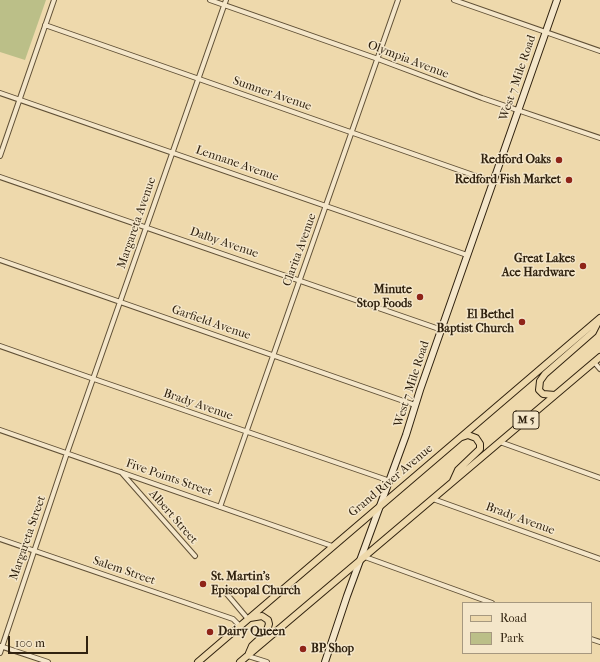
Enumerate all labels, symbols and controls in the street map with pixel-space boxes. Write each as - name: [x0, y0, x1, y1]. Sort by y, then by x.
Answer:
- street label: West 7 Mile Road: [497, 33, 539, 123]
- street label: Olympia Avenue: [365, 38, 451, 82]
- street label: Sumner Avenue: [231, 74, 313, 114]
- street label: Lennane Avenue: [194, 143, 280, 185]
- place label: Redford Oaks: [481, 153, 551, 167]
- marker: Redford Oaks: [554, 155, 564, 165]
- place label: Redford Fish Market: [455, 173, 561, 187]
- street label: Margareta Avenue: [115, 175, 159, 271]
- marker: Redford Fish Market: [564, 175, 574, 185]
- street label: Clarita Avenue: [280, 212, 320, 288]
- street label: Dalby Avenue: [188, 225, 260, 261]
- place label: Great Lakes Ace Hardware: [502, 252, 575, 280]
- marker: Great Lakes Ace Hardware: [578, 261, 588, 271]
- place label: Minute Stop Foods: [357, 283, 412, 311]
- marker: Minute Stop Foods: [415, 292, 425, 302]
- street label: Garfield Avenue: [170, 303, 252, 343]
- place label: El Bethel Baptist Church: [437, 308, 514, 336]
- marker: El Bethel Baptist Church: [517, 317, 527, 327]
- street label: West 7 Mile Road: [391, 339, 433, 429]
- street label: Brady Avenue: [161, 386, 235, 424]
- road number: M 5: [513, 411, 539, 429]
- street label: Grand River Avenue: [346, 442, 436, 520]
- street label: Five Points Street: [124, 456, 214, 500]
- street label: Albert Street: [146, 487, 200, 547]
- street label: Margareta Street: [7, 494, 49, 582]
- street label: Brady Avenue: [483, 500, 557, 538]
- street label: Salem Street: [91, 554, 157, 588]
- place label: St. Martin's Episcopal Church: [211, 570, 301, 598]
- marker: St. Martin's Episcopal Church: [198, 579, 208, 589]
- legend: [462, 602, 592, 654]
- text: Road: [500, 611, 527, 625]
- place label: Dairy Queen: [218, 625, 285, 639]
- marker: Dairy Queen: [205, 627, 215, 637]
- scale bar: [10, 628, 90, 654]
- text: Park: [500, 631, 524, 645]
- text: 100 m: [15, 636, 45, 650]
- place label: BP Shop: [311, 642, 354, 656]
- marker: BP Shop: [298, 644, 308, 654]

